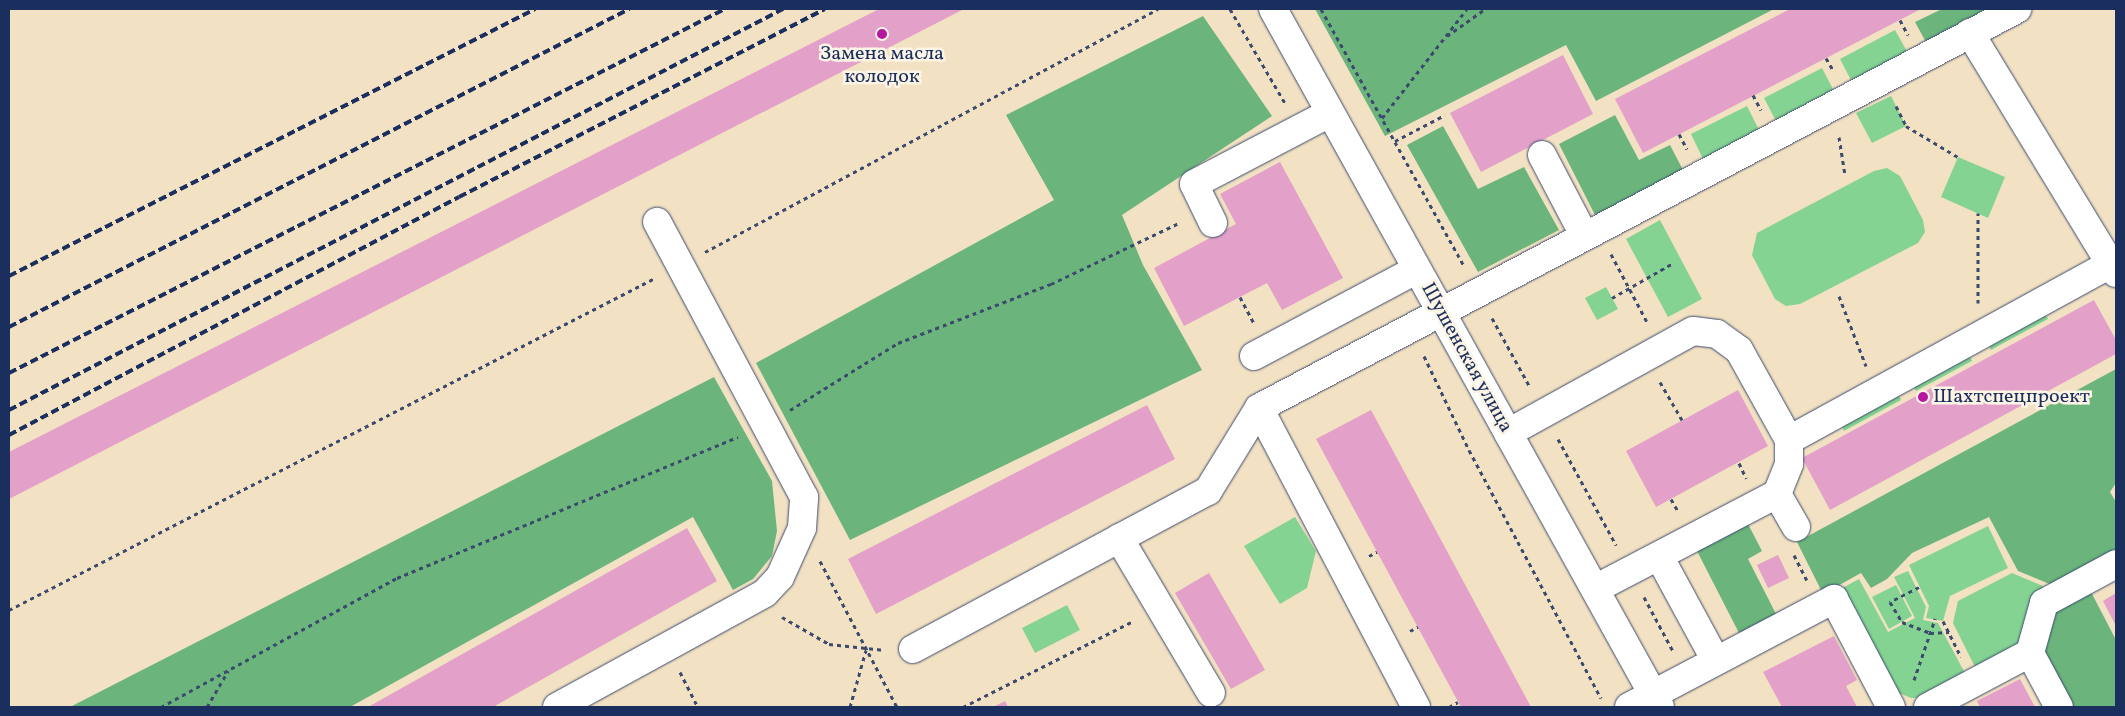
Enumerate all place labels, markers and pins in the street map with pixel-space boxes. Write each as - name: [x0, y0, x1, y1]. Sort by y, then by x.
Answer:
- marker: Замена масла колодок: [876, 28, 888, 40]
- place label: Замена масла колодок: [820, 42, 944, 89]
- place label: Шахтспецпроект: [1933, 385, 2090, 409]
- marker: Шахтспецпроект: [1917, 391, 1929, 403]

